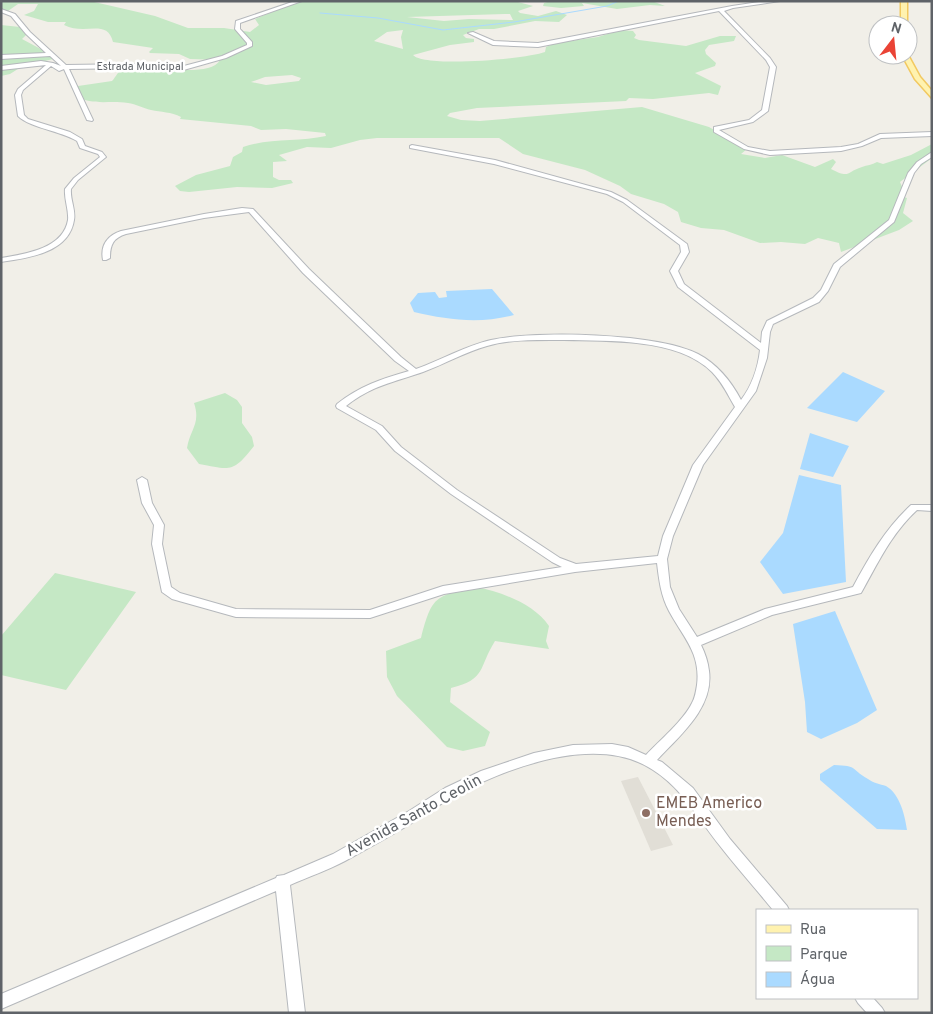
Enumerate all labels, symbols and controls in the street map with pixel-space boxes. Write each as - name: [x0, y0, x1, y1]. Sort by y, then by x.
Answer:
- north arrow: [868, 15, 918, 65]
- text: N: [889, 19, 903, 39]
- street label: Estrada Municipal: [96, 60, 184, 74]
- street label: Avenida Santo Ceolin: [343, 770, 485, 862]
- place label: EMEB Americo Mendes: [656, 794, 762, 832]
- marker: EMEB Americo Mendes: [640, 807, 652, 819]
- legend: [756, 909, 918, 999]
- text: Rua: [800, 921, 826, 940]
- text: Parque: [800, 946, 848, 965]
- text: Água: [800, 970, 835, 990]

